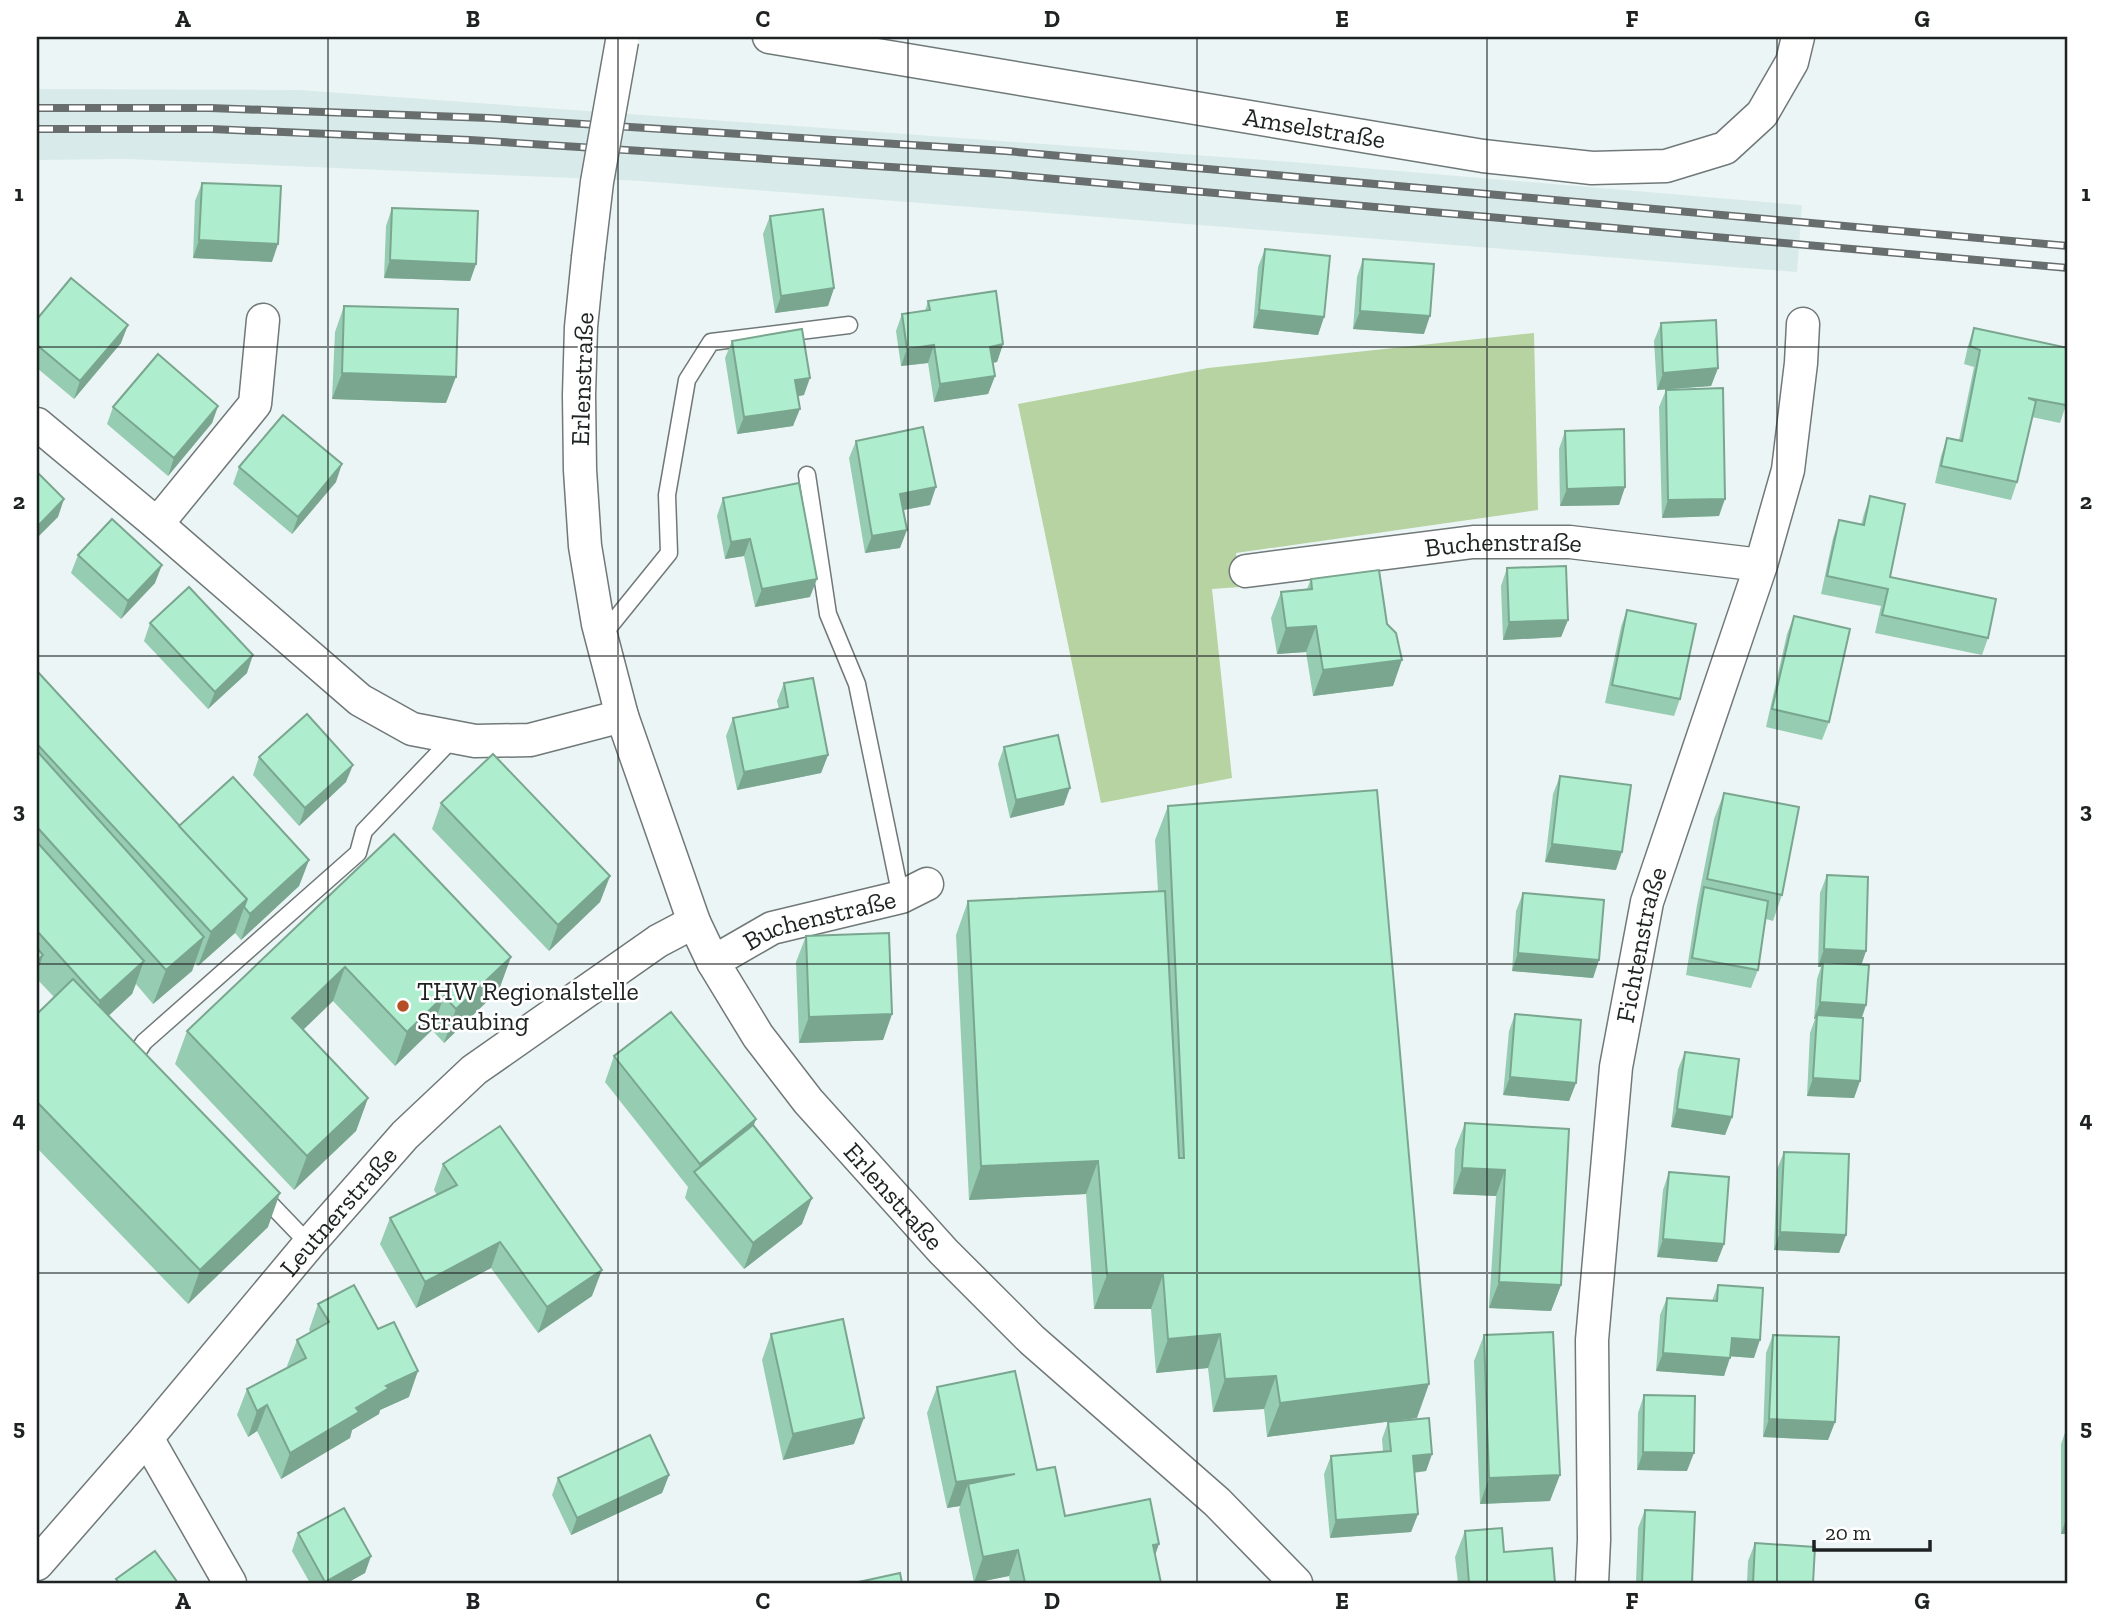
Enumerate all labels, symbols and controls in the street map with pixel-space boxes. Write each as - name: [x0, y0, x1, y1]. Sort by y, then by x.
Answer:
- text: A: [175, 5, 191, 33]
- text: B: [466, 5, 480, 33]
- text: C: [756, 5, 770, 33]
- text: D: [1044, 5, 1060, 33]
- text: E: [1335, 5, 1349, 33]
- text: F: [1625, 5, 1639, 33]
- text: G: [1914, 5, 1930, 33]
- street label: Amselstraße: [1241, 100, 1388, 155]
- text: 1: [14, 179, 24, 207]
- text: 1: [2081, 179, 2091, 207]
- street label: Erlenstraße: [564, 312, 600, 446]
- text: 2: [13, 487, 25, 515]
- text: 2: [2080, 487, 2092, 515]
- street label: Buchenstraße: [1423, 526, 1584, 564]
- text: 3: [13, 796, 25, 824]
- text: 3: [2080, 796, 2092, 824]
- street label: Fichtenstraße: [1609, 862, 1674, 1025]
- street label: Buchenstraße: [737, 883, 899, 957]
- place label: THW Regionalstelle Straubing: [417, 975, 639, 1037]
- marker: THW Regionalstelle Straubing: [395, 998, 411, 1014]
- text: 4: [12, 1105, 26, 1133]
- text: 4: [2079, 1105, 2093, 1133]
- street label: Erlenstraße: [837, 1136, 950, 1257]
- street label: Leutnerstraße: [273, 1139, 404, 1283]
- text: 5: [13, 1413, 25, 1441]
- text: 5: [2080, 1413, 2092, 1441]
- scale bar: [1814, 1508, 1930, 1552]
- text: 20 m: [1825, 1520, 1871, 1545]
- text: A: [175, 1587, 191, 1615]
- text: B: [466, 1587, 480, 1615]
- text: C: [756, 1587, 770, 1615]
- text: D: [1044, 1587, 1060, 1615]
- text: E: [1335, 1587, 1349, 1615]
- text: F: [1625, 1587, 1639, 1615]
- text: G: [1914, 1587, 1930, 1615]

